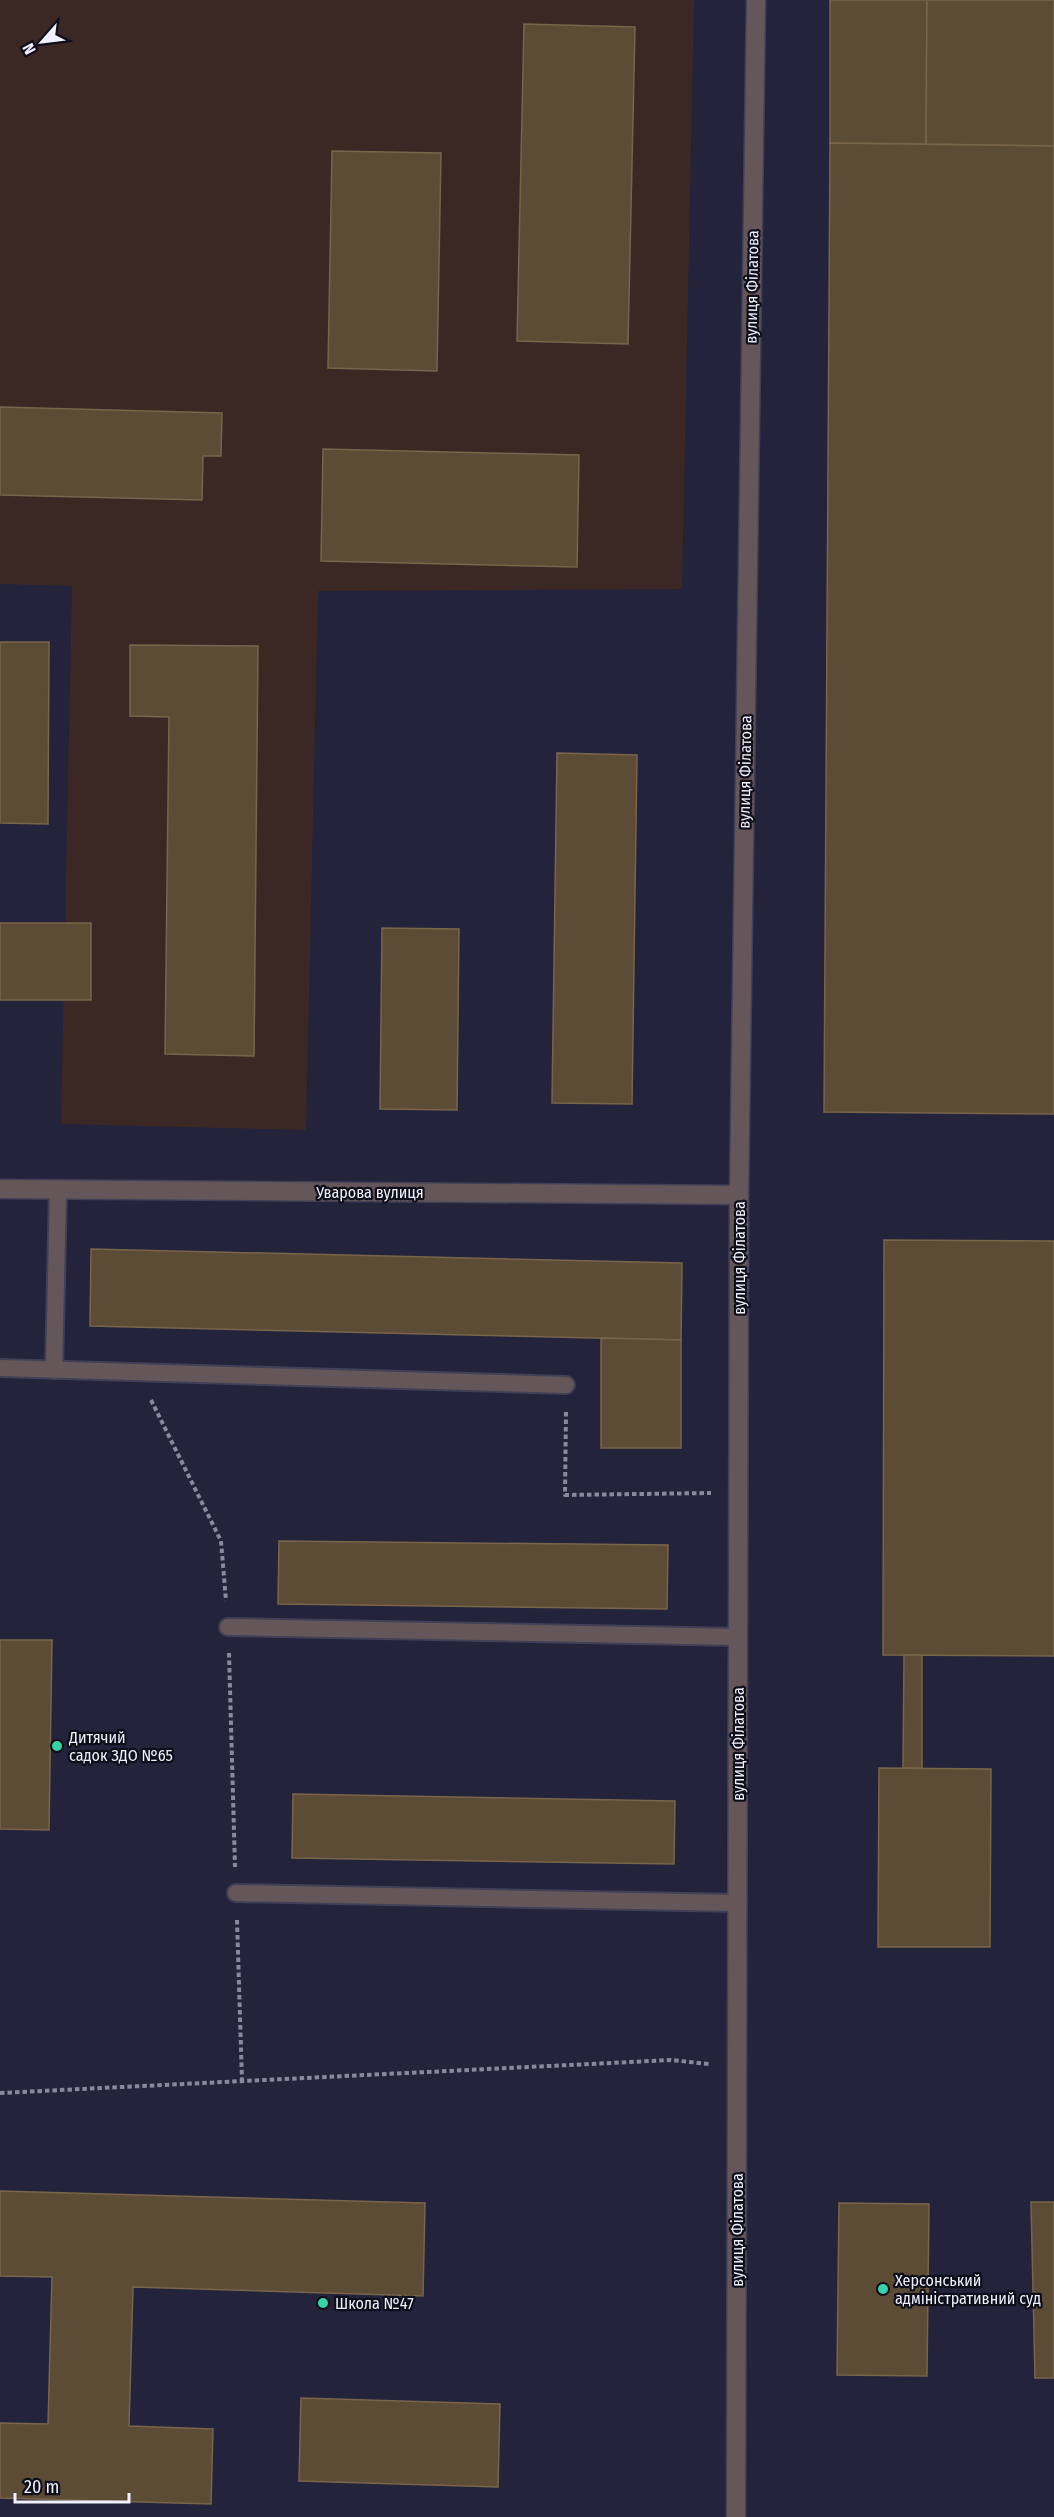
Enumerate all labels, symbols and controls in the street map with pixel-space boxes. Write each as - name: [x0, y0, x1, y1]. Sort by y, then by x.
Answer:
- north arrow: [12, 12, 72, 72]
- text: N: [19, 40, 40, 58]
- street label: вулиця Філатова: [742, 230, 762, 344]
- street label: вулиця Філатова: [735, 715, 755, 829]
- street label: Уварова вулиця: [315, 1183, 424, 1202]
- street label: вулиця Філатова: [730, 1201, 749, 1315]
- street label: вулиця Філатова: [729, 1687, 748, 1801]
- place label: Дитячий садок ЗДО №65: [68, 1728, 173, 1765]
- marker: Дитячий садок ЗДО №65: [50, 1739, 64, 1753]
- street label: вулиця Філатова: [728, 2173, 747, 2287]
- place label: Херсонський адміністративний суд: [895, 2271, 1041, 2308]
- marker: Херсонський адміністративний суд: [876, 2282, 890, 2296]
- place label: Школа №47: [335, 2294, 414, 2313]
- marker: Школа №47: [316, 2296, 330, 2310]
- scale bar: [15, 2466, 129, 2504]
- text: 20 m: [24, 2476, 59, 2498]

